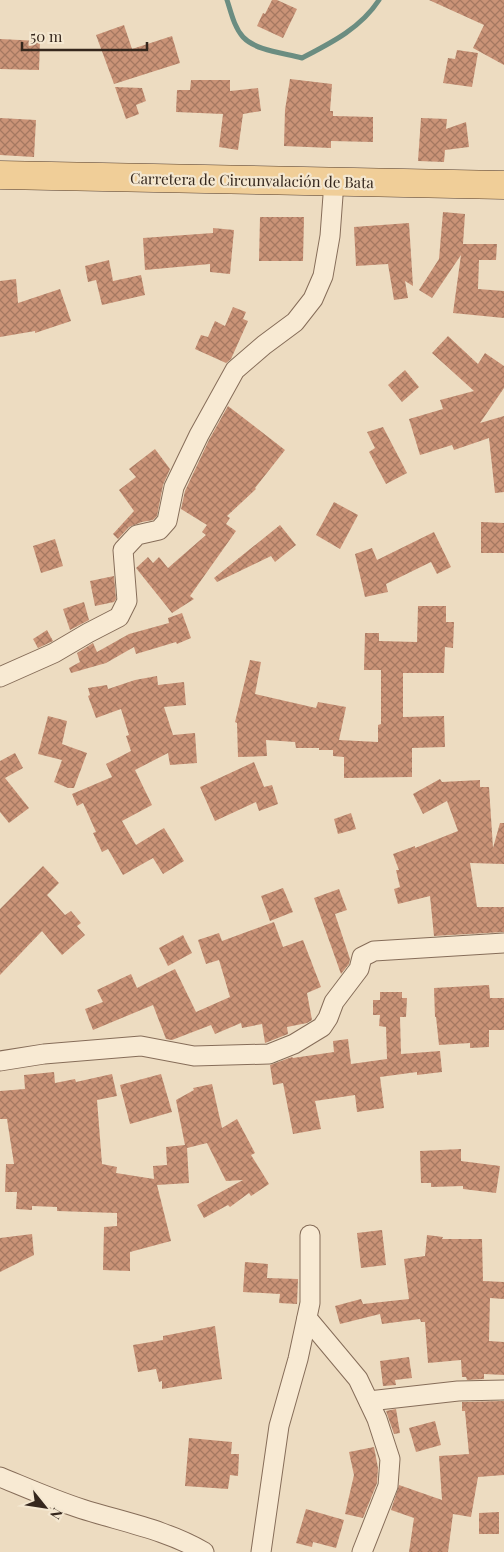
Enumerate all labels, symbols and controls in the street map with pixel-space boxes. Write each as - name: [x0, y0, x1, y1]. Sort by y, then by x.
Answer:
- scale bar: [22, 20, 148, 52]
- text: 50 m: [30, 26, 63, 46]
- street label: Carretera de Circunvalación de Bata: [130, 168, 375, 192]
- north arrow: [20, 1482, 70, 1532]
- text: N: [46, 1505, 67, 1523]

